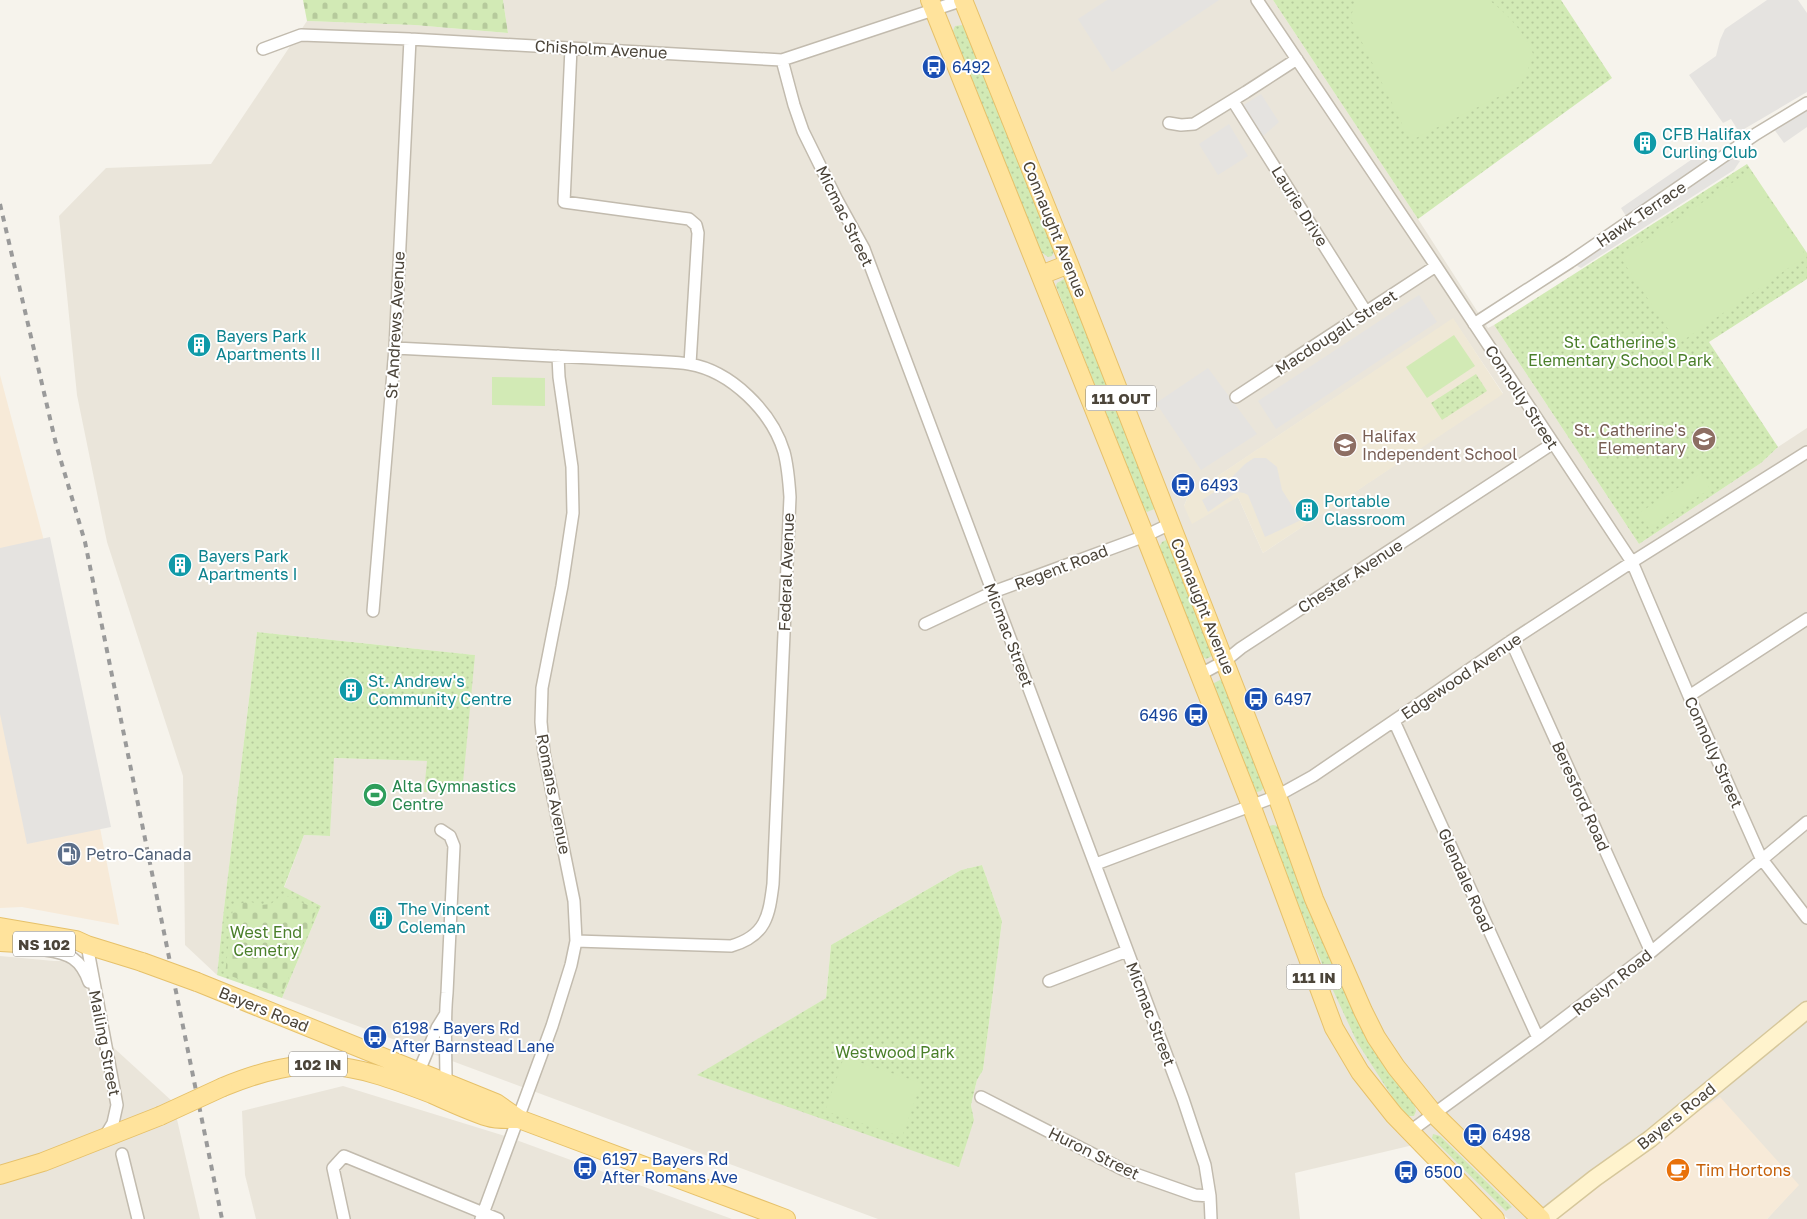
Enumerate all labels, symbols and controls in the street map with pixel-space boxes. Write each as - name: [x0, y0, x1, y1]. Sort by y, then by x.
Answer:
- street label: Chisholm Avenue: [534, 36, 668, 62]
- bus stop icon: 6492: [921, 54, 947, 80]
- place label: 6492: [952, 57, 990, 77]
- place label: CFB Halifax Curling Club: [1662, 124, 1758, 162]
- building icon: CFB Halifax Curling Club: [1632, 130, 1658, 156]
- street label: Connaught Avenue: [1019, 158, 1091, 300]
- street label: Micmac Street: [812, 162, 878, 270]
- street label: Laurie Drive: [1267, 162, 1333, 250]
- street label: Hawk Terrace: [1592, 177, 1690, 251]
- street label: St Andrews Avenue: [381, 251, 409, 399]
- street label: Macdougall Street: [1271, 285, 1401, 379]
- place label: Bayers Park Apartments II: [216, 326, 321, 364]
- building icon: Bayers Park Apartments II: [186, 332, 212, 358]
- park label: St. Catherine's Elementary School Park: [1528, 332, 1712, 370]
- street label: Connolly Street: [1481, 341, 1563, 453]
- road number: 111 OUT: [1086, 386, 1156, 410]
- place label: St. Catherine's Elementary: [1574, 420, 1686, 458]
- place label: Halifax Independent School: [1362, 426, 1517, 464]
- school or university icon: St. Catherine's Elementary: [1691, 426, 1717, 452]
- school or university icon: Halifax Independent School: [1332, 432, 1358, 458]
- bus stop icon: 6493: [1170, 472, 1196, 498]
- place label: 6493: [1200, 475, 1238, 495]
- place label: Portable Classroom: [1324, 491, 1405, 529]
- building icon: Portable Classroom: [1294, 497, 1320, 523]
- street label: Federal Avenue: [774, 512, 798, 632]
- street label: Connaught Avenue: [1167, 535, 1239, 677]
- street label: Chester Avenue: [1294, 535, 1406, 617]
- street label: Regent Road: [1011, 540, 1111, 594]
- place label: Bayers Park Apartments I: [198, 546, 298, 584]
- building icon: Bayers Park Apartments I: [167, 552, 193, 578]
- street label: Micmac Street: [980, 580, 1038, 690]
- street label: Edgewood Avenue: [1397, 628, 1525, 724]
- place label: St. Andrew's Community Centre: [368, 671, 512, 709]
- building icon: St. Andrew's Community Centre: [338, 677, 364, 703]
- bus stop icon: 6497: [1243, 686, 1269, 712]
- place label: 6497: [1274, 689, 1312, 709]
- street label: Connolly Street: [1680, 693, 1748, 811]
- bus stop icon: 6496: [1183, 702, 1209, 728]
- place label: 6496: [1139, 705, 1178, 725]
- street label: Romans Avenue: [533, 732, 575, 856]
- street label: Beresford Road: [1548, 738, 1614, 854]
- place label: Alta Gymnastics Centre: [392, 776, 516, 814]
- sports icon: Alta Gymnastics Centre: [362, 782, 388, 808]
- street label: Glendale Road: [1434, 825, 1498, 935]
- fuel station icon: Petro-Canada: [56, 841, 82, 867]
- place label: Petro-Canada: [86, 844, 191, 864]
- place label: The Vincent Coleman: [398, 899, 490, 937]
- building icon: The Vincent Coleman: [368, 905, 394, 931]
- park label: West End Cemetry: [230, 922, 302, 960]
- road number: NS 102: [13, 932, 75, 956]
- street label: Roslyn Road: [1568, 945, 1656, 1019]
- street label: Micmac Street: [1122, 959, 1180, 1069]
- road number: 111 IN: [1286, 964, 1342, 990]
- street label: Bayers Road: [216, 982, 312, 1036]
- street label: Mailing Street: [85, 988, 125, 1098]
- place label: 6198 - Bayers Rd After Barnstead Lane: [392, 1018, 555, 1056]
- bus stop icon: 6198 - Bayers Rd After Barnstead Lane: [362, 1024, 388, 1050]
- park label: Westwood Park: [835, 1042, 955, 1062]
- road number: 102 IN: [289, 1052, 347, 1076]
- street label: Bayers Road: [1633, 1078, 1719, 1154]
- street label: Huron Street: [1045, 1122, 1143, 1184]
- bus stop icon: 6498: [1462, 1122, 1488, 1148]
- place label: 6498: [1492, 1125, 1531, 1145]
- place label: 6197 - Bayers Rd After Romans Ave: [602, 1149, 738, 1187]
- bus stop icon: 6197 - Bayers Rd After Romans Ave: [572, 1155, 598, 1181]
- cafe icon: Tim Hortons: [1665, 1157, 1691, 1183]
- bus stop icon: 6500: [1393, 1159, 1419, 1185]
- place label: Tim Hortons: [1696, 1160, 1791, 1180]
- place label: 6500: [1424, 1162, 1463, 1182]

